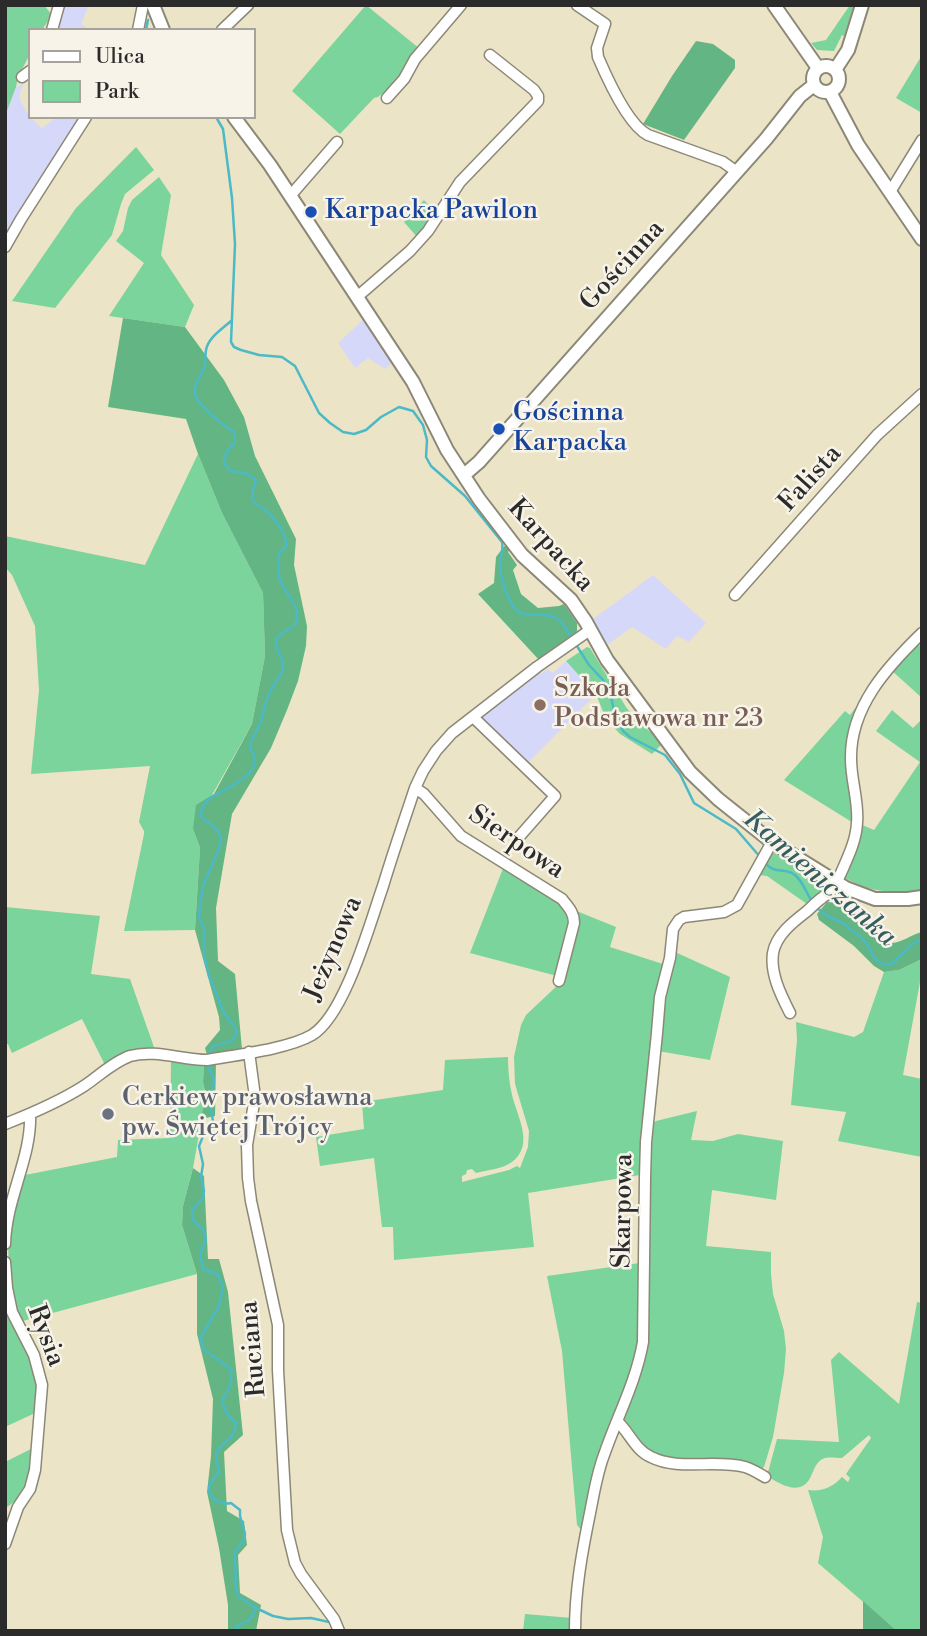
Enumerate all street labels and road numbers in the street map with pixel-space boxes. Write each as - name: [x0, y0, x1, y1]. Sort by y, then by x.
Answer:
- street label: Gościnna: [574, 214, 672, 318]
- street label: Falista: [773, 439, 849, 519]
- street label: Karpacka: [500, 493, 600, 599]
- street label: Sierpowa: [462, 800, 570, 886]
- street label: Jeżynowa: [298, 892, 370, 1006]
- street label: Skarpowa: [607, 1153, 641, 1269]
- street label: Ruciana: [234, 1300, 274, 1398]
- street label: Rysia: [19, 1301, 71, 1371]

